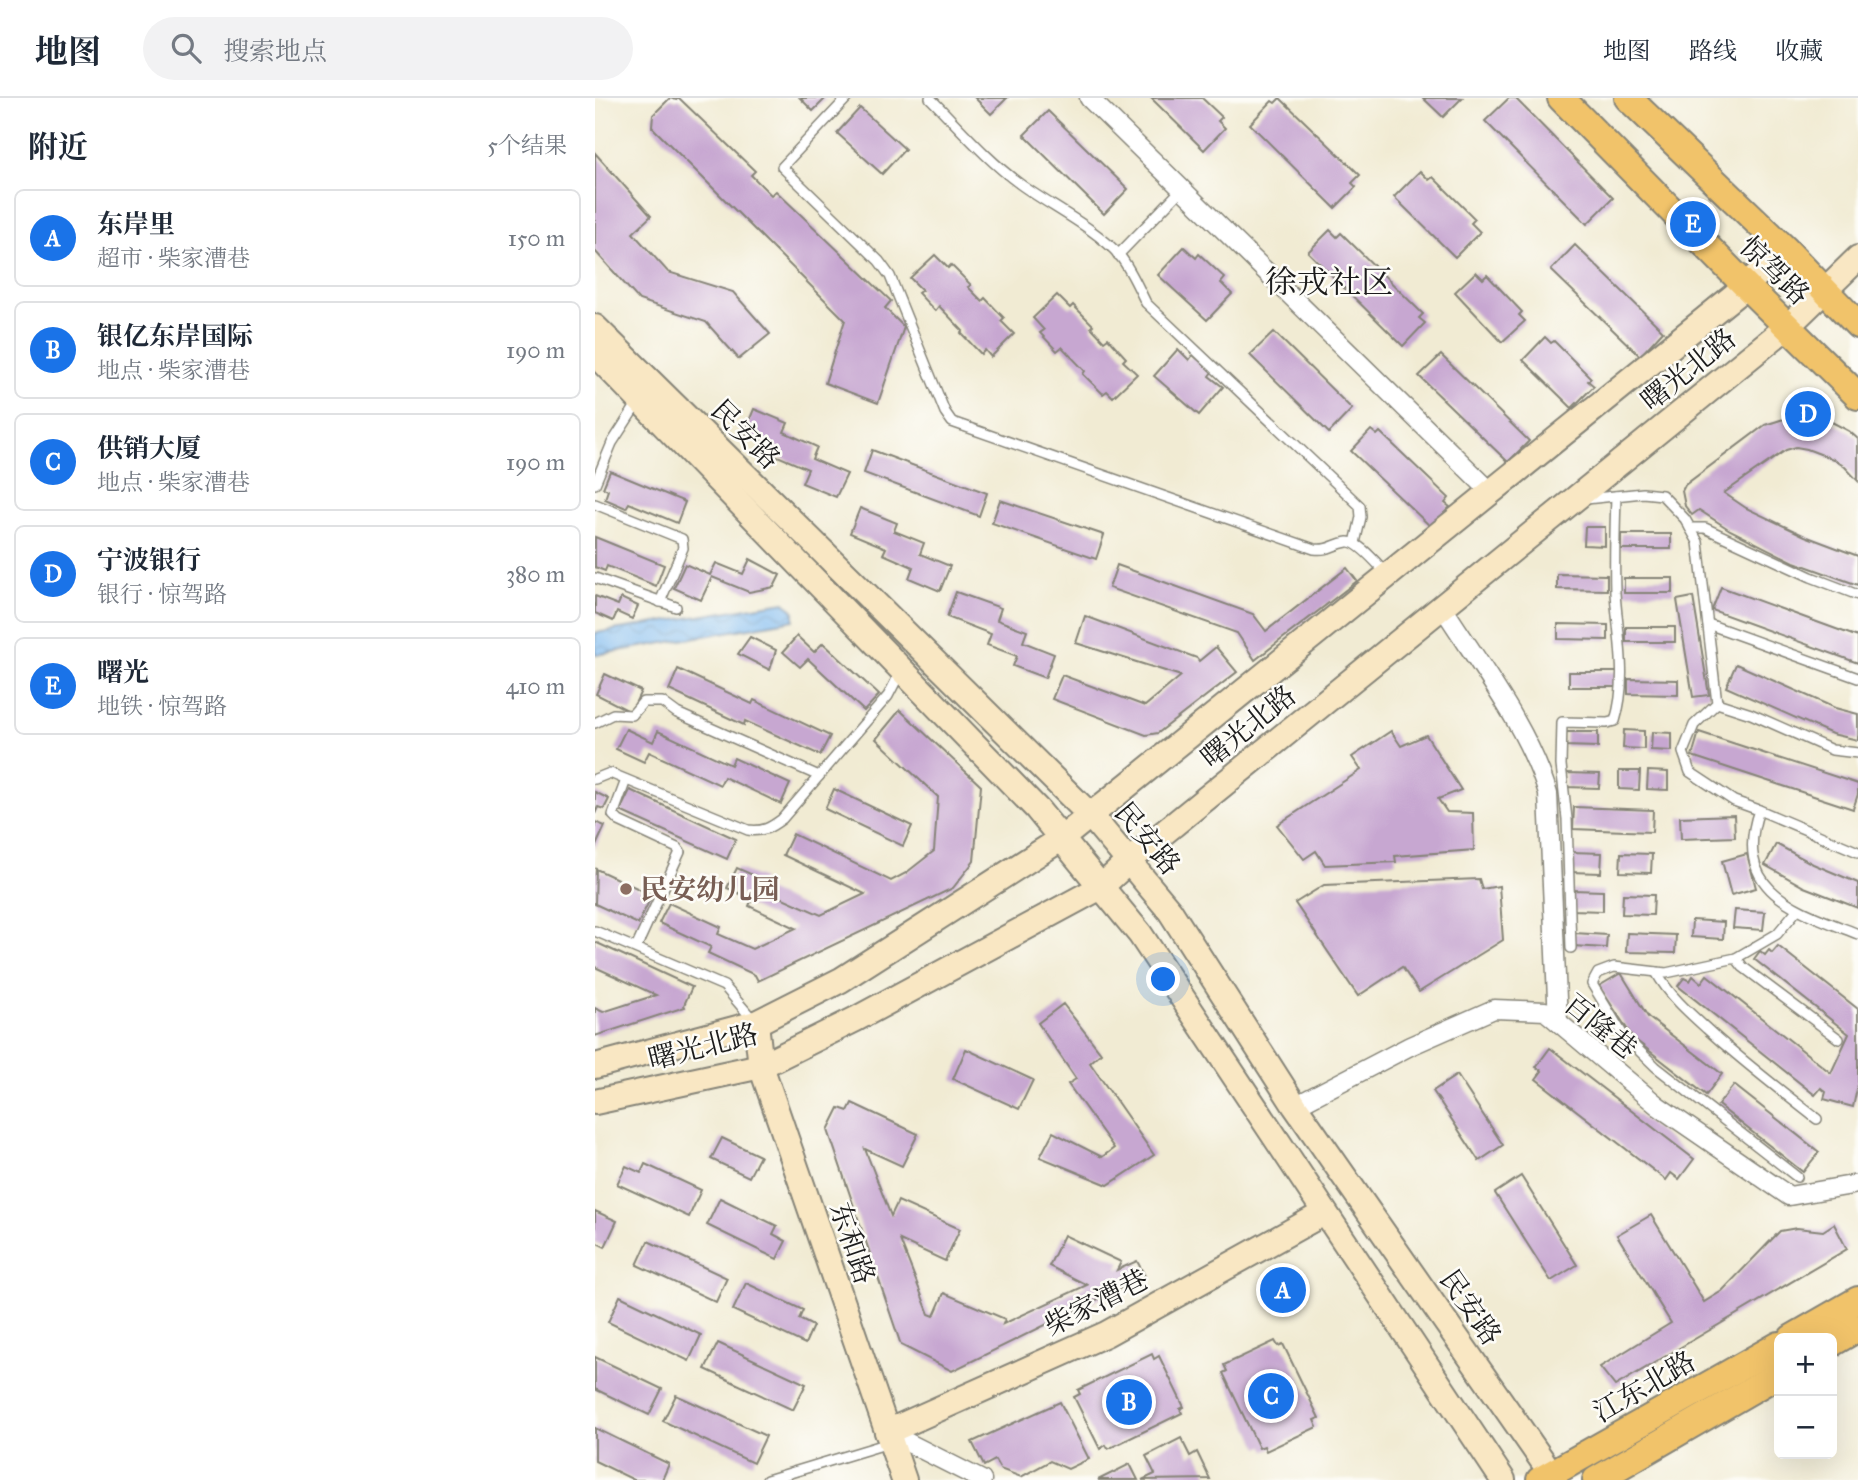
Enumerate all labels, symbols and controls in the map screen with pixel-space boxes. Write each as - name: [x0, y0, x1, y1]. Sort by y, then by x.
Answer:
- search box: [143, 17, 633, 80]
- icon: search: [167, 29, 205, 67]
- text: 地图: [35, 32, 101, 72]
- text: 搜索地点: [223, 35, 327, 67]
- text: 地图: [1603, 36, 1651, 66]
- text: 路线: [1689, 36, 1737, 66]
- text: 收藏: [1775, 36, 1823, 66]
- text: 附近: [28, 129, 88, 165]
- text: 5个结果: [487, 131, 567, 159]
- pin: E: [1670, 198, 1716, 250]
- text: 东岸里: [97, 208, 175, 240]
- text: A: [45, 224, 61, 252]
- text: 150 m: [508, 224, 565, 252]
- street label: 惊驾路: [1732, 229, 1817, 312]
- text: 超市 · 柴家漕巷: [97, 244, 250, 272]
- district label: 徐戎社区: [1265, 263, 1393, 302]
- text: 银亿东岸国际: [97, 320, 253, 352]
- street label: 曙光北路: [1634, 321, 1743, 418]
- text: B: [45, 336, 61, 364]
- text: 190 m: [506, 336, 565, 364]
- text: 地点 · 柴家漕巷: [97, 356, 250, 384]
- pin: D: [1785, 388, 1831, 440]
- street label: 民安路: [704, 392, 788, 476]
- text: 供销大厦: [97, 432, 201, 464]
- text: C: [45, 448, 61, 476]
- text: 190 m: [506, 448, 565, 476]
- text: 地点 · 柴家漕巷: [97, 468, 250, 496]
- text: 宁波银行: [97, 544, 201, 576]
- text: D: [44, 560, 62, 588]
- text: 380 m: [506, 560, 565, 588]
- text: 银行 · 惊驾路: [97, 580, 227, 608]
- text: 曙光: [97, 656, 149, 688]
- text: E: [45, 672, 61, 700]
- text: 410 m: [506, 672, 565, 700]
- street label: 曙光北路: [1194, 678, 1303, 775]
- text: 地铁 · 惊驾路: [97, 692, 227, 720]
- street label: 民安路: [1107, 795, 1188, 882]
- place label: 民安幼儿园: [640, 872, 780, 907]
- marker: 民安幼儿园: [618, 881, 634, 897]
- your location: [1146, 962, 1180, 996]
- street label: 百隆巷: [1557, 986, 1644, 1066]
- street label: 曙光北路: [645, 1016, 762, 1077]
- street label: 东和路: [822, 1198, 883, 1289]
- street label: 柴家漕巷: [1038, 1261, 1154, 1343]
- street label: 民安路: [1432, 1263, 1509, 1352]
- pin: A: [1260, 1264, 1306, 1316]
- map controls: [1774, 1333, 1837, 1459]
- button: +: [1774, 1333, 1837, 1396]
- street label: 江东北路: [1587, 1343, 1702, 1430]
- pin: C: [1248, 1370, 1294, 1422]
- pin: B: [1106, 1376, 1152, 1428]
- button: −: [1774, 1396, 1837, 1459]

